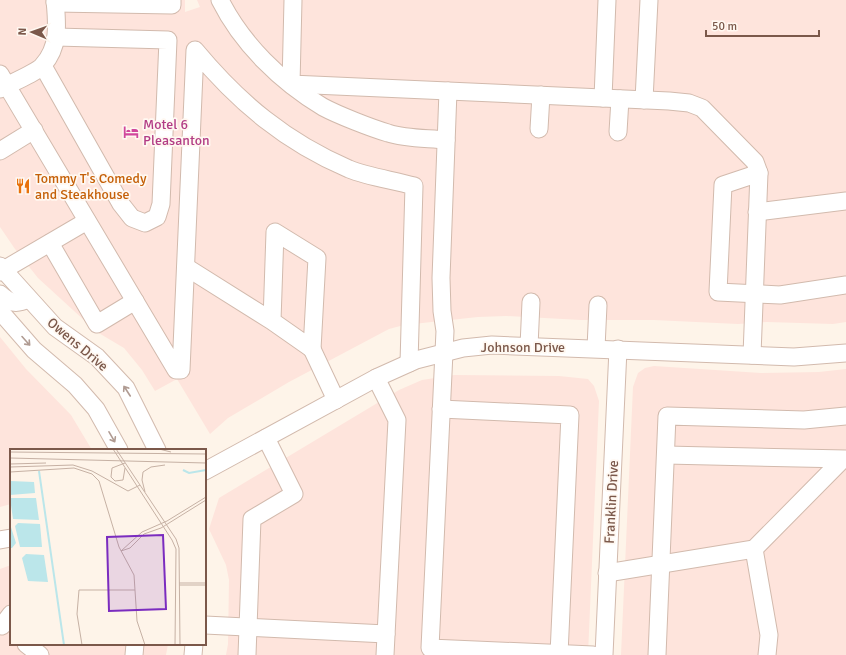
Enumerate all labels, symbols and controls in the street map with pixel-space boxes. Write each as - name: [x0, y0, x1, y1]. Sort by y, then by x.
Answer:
- north arrow: [12, 12, 52, 52]
- scale bar: [706, 12, 819, 38]
- text: 50 m: [712, 19, 737, 34]
- text: N: [16, 28, 29, 36]
- place label: Motel 6 Pleasanton: [143, 116, 210, 149]
- hotel icon: Motel 6 Pleasanton: [122, 123, 140, 141]
- place label: Tommy T's Comedy and Steakhouse: [35, 170, 147, 203]
- restaurant icon: Tommy T's Comedy and Steakhouse: [14, 177, 32, 195]
- street label: Owens Drive: [44, 314, 112, 375]
- one-way arrow: [21, 335, 30, 346]
- street label: Johnson Drive: [481, 339, 565, 356]
- one-way arrow: [122, 385, 130, 397]
- one-way arrow: [108, 431, 116, 443]
- inset map: [10, 449, 206, 645]
- street label: Franklin Drive: [601, 460, 622, 544]

